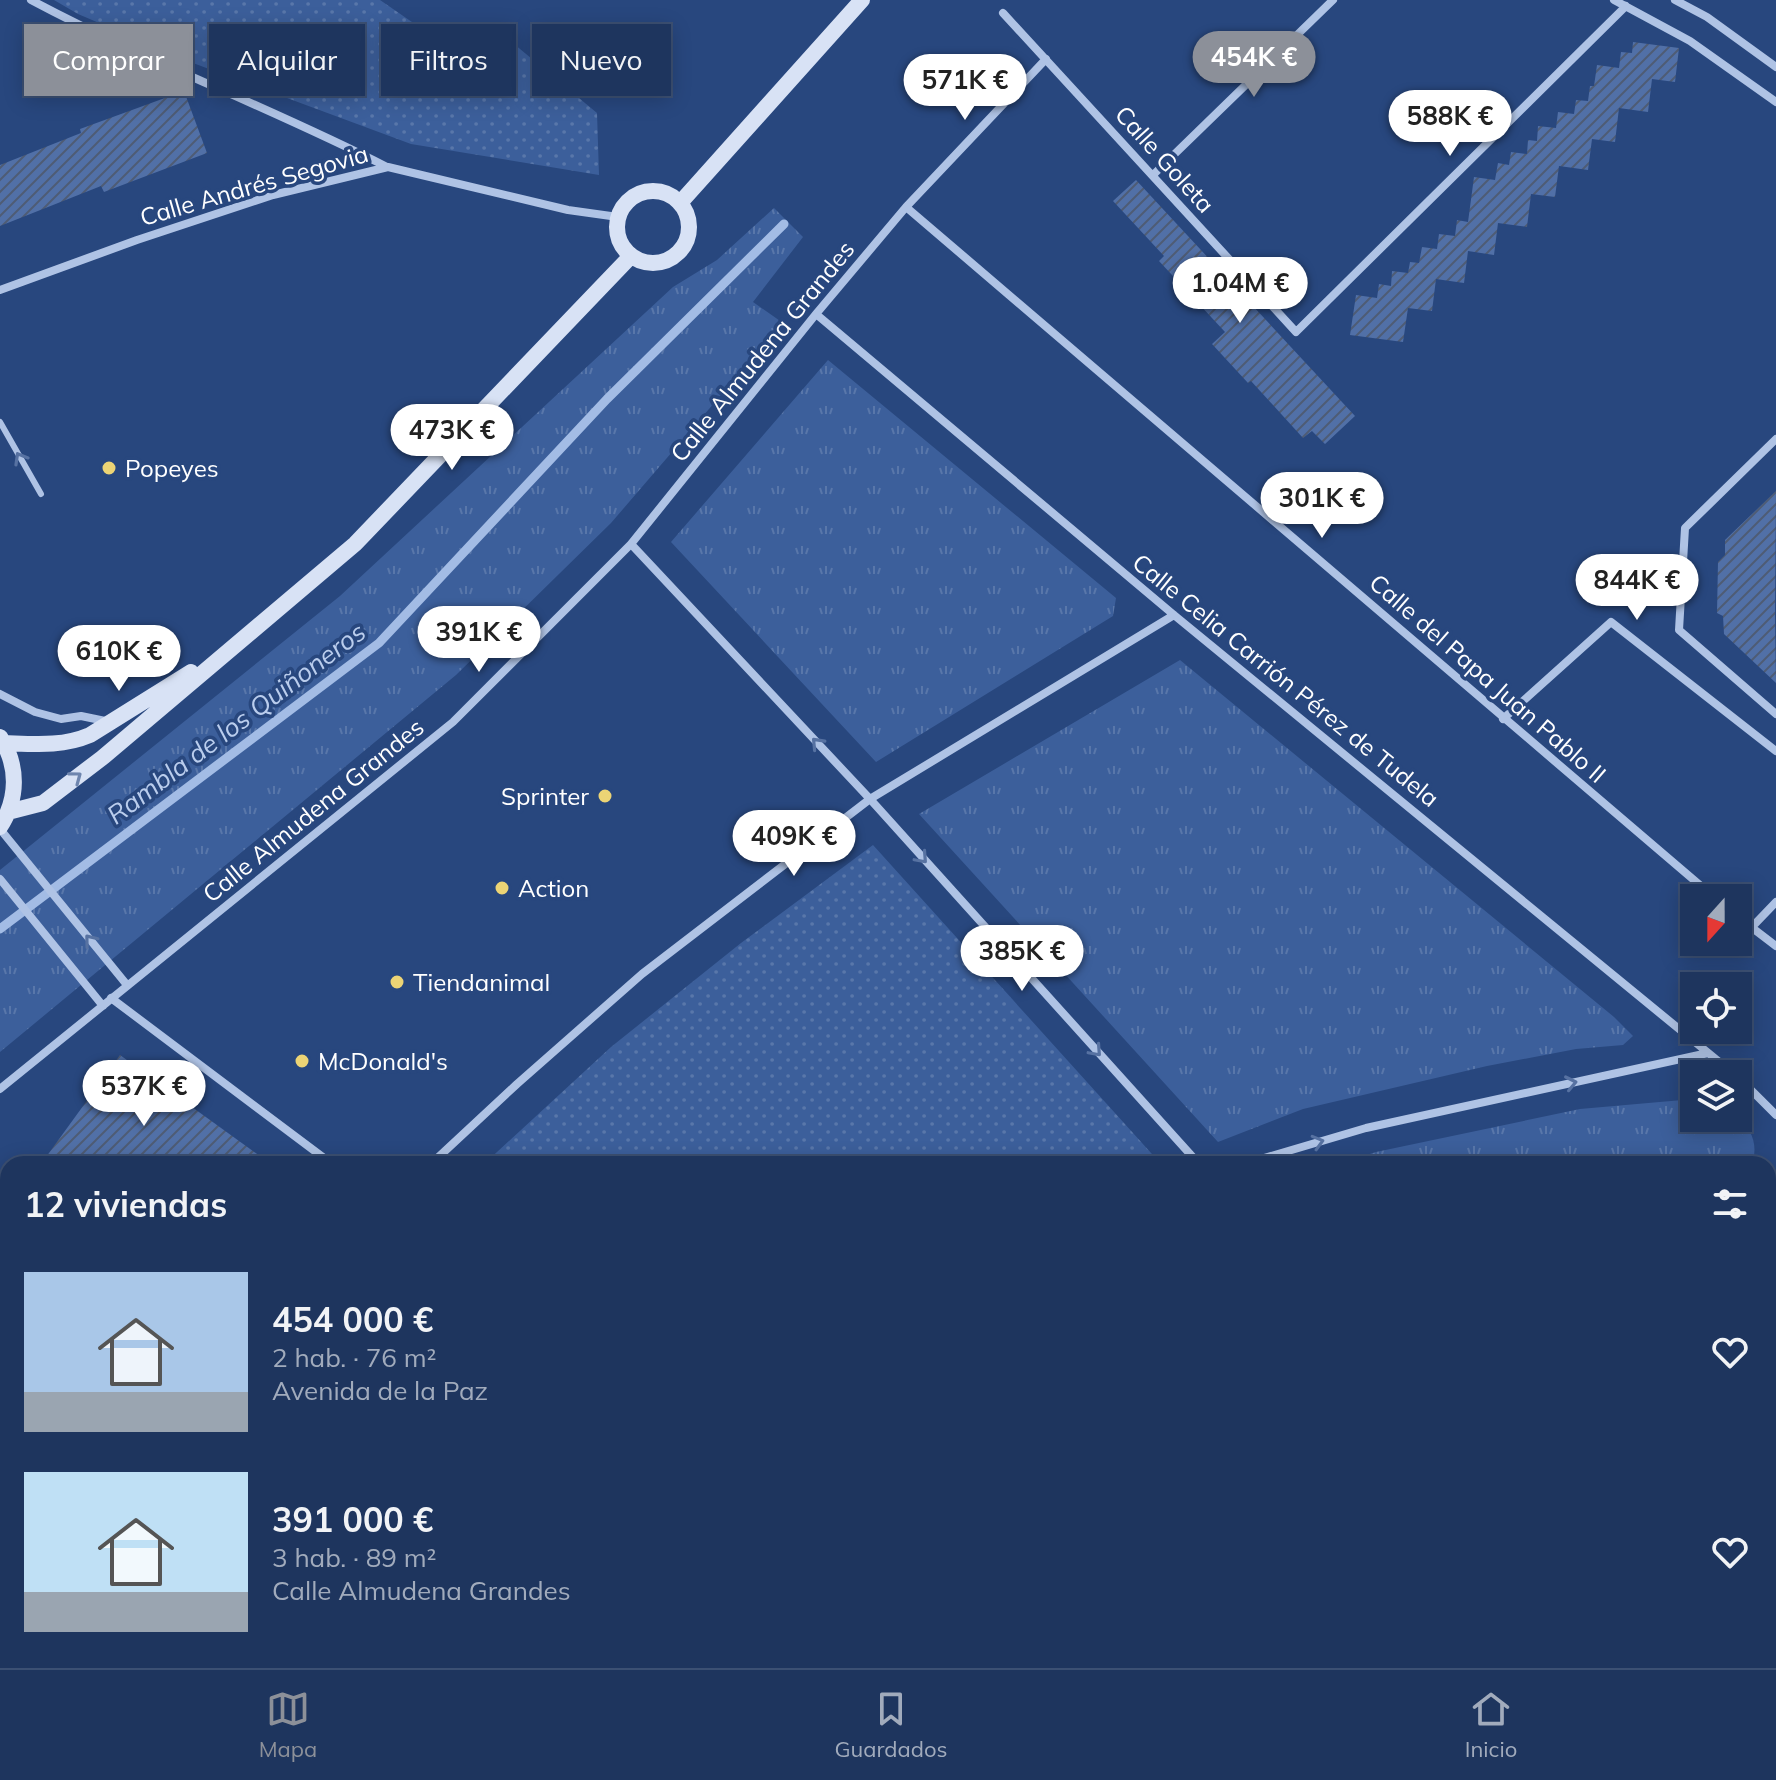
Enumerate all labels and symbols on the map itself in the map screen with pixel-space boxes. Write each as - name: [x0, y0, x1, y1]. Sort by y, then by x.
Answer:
- pin: 454K €: [1189, 31, 1319, 99]
- pin: 571K €: [900, 54, 1030, 122]
- pin: 588K €: [1385, 90, 1515, 158]
- street label: Calle Goleta: [1109, 99, 1221, 219]
- street label: Calle Andrés Segovia: [136, 138, 372, 232]
- street label: Calle Almudena Grandes: [664, 234, 860, 468]
- pin: 1.04M €: [1166, 257, 1314, 325]
- pin: 473K €: [387, 404, 517, 472]
- one-way arrow: [15, 452, 30, 466]
- place label: Popeyes: [125, 453, 219, 483]
- marker: Popeyes: [100, 459, 118, 477]
- pin: 301K €: [1257, 472, 1387, 540]
- street label: Calle Celia Carrión Pérez de Tudela: [1127, 547, 1445, 813]
- pin: 844K €: [1572, 554, 1702, 622]
- street label: Calle del Papa Juan Pablo II: [1364, 567, 1612, 789]
- pin: 391K €: [414, 606, 544, 674]
- water label: Rambla de los Quiñoneros: [100, 615, 372, 831]
- pin: 610K €: [54, 625, 184, 693]
- street label: Calle Almudena Grandes: [196, 712, 430, 908]
- one-way arrow: [811, 738, 826, 752]
- one-way arrow: [68, 773, 82, 787]
- place label: Sprinter: [501, 781, 589, 811]
- marker: Sprinter: [596, 787, 614, 805]
- pin: 409K €: [729, 810, 859, 878]
- one-way arrow: [912, 848, 927, 863]
- place label: Action: [518, 873, 589, 903]
- marker: Action: [493, 879, 511, 897]
- north arrow: [1680, 884, 1752, 956]
- pin: 385K €: [957, 925, 1087, 993]
- one-way arrow: [85, 935, 100, 949]
- place label: Tiendanimal: [413, 967, 550, 997]
- marker: Tiendanimal: [388, 973, 406, 991]
- one-way arrow: [1086, 1042, 1100, 1057]
- place label: McDonald's: [318, 1046, 448, 1076]
- marker: McDonald's: [293, 1052, 311, 1070]
- pin: 537K €: [79, 1060, 209, 1128]
- one-way arrow: [1564, 1075, 1578, 1092]
- one-way arrow: [1311, 1135, 1325, 1151]

